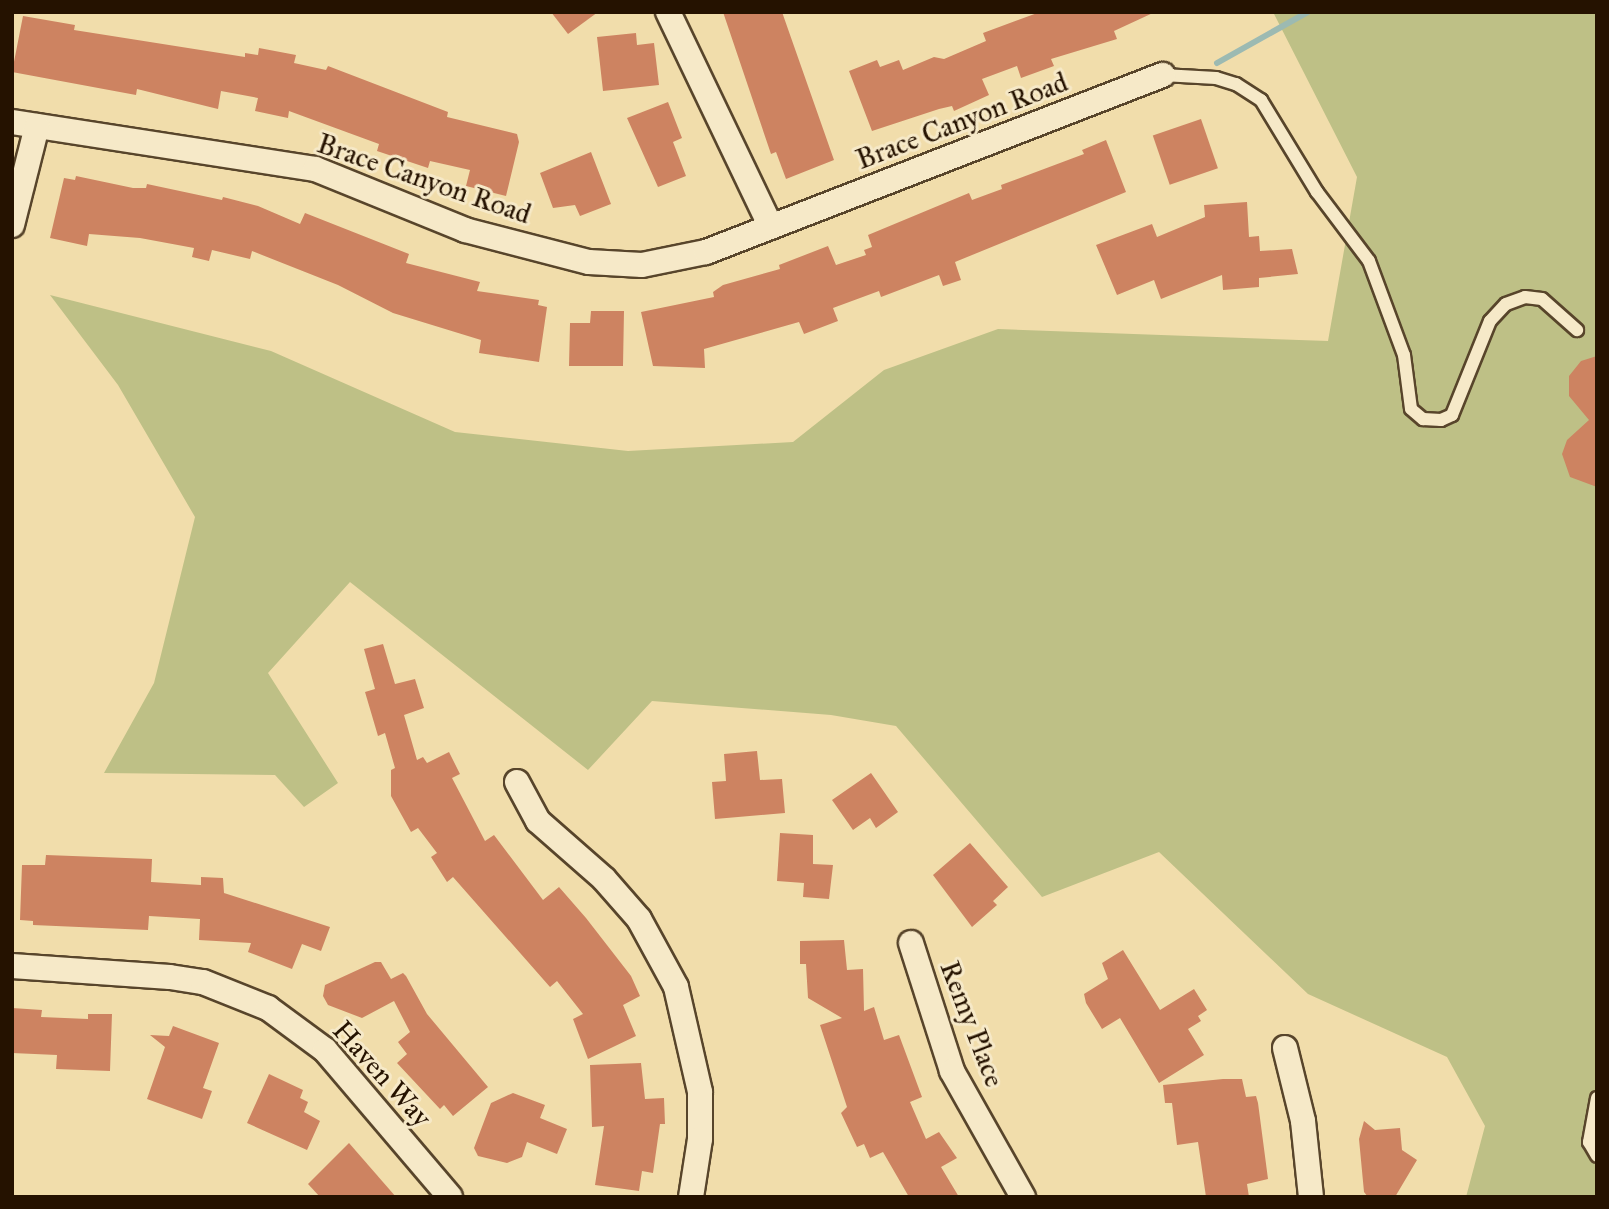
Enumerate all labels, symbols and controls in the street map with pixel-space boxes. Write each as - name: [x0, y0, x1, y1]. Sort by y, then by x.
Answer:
- street label: Brace Canyon Road: [851, 65, 1073, 177]
- street label: Brace Canyon Road: [313, 127, 535, 231]
- street label: Remy Place: [933, 956, 1011, 1092]
- street label: Haven Way: [325, 1014, 439, 1134]

